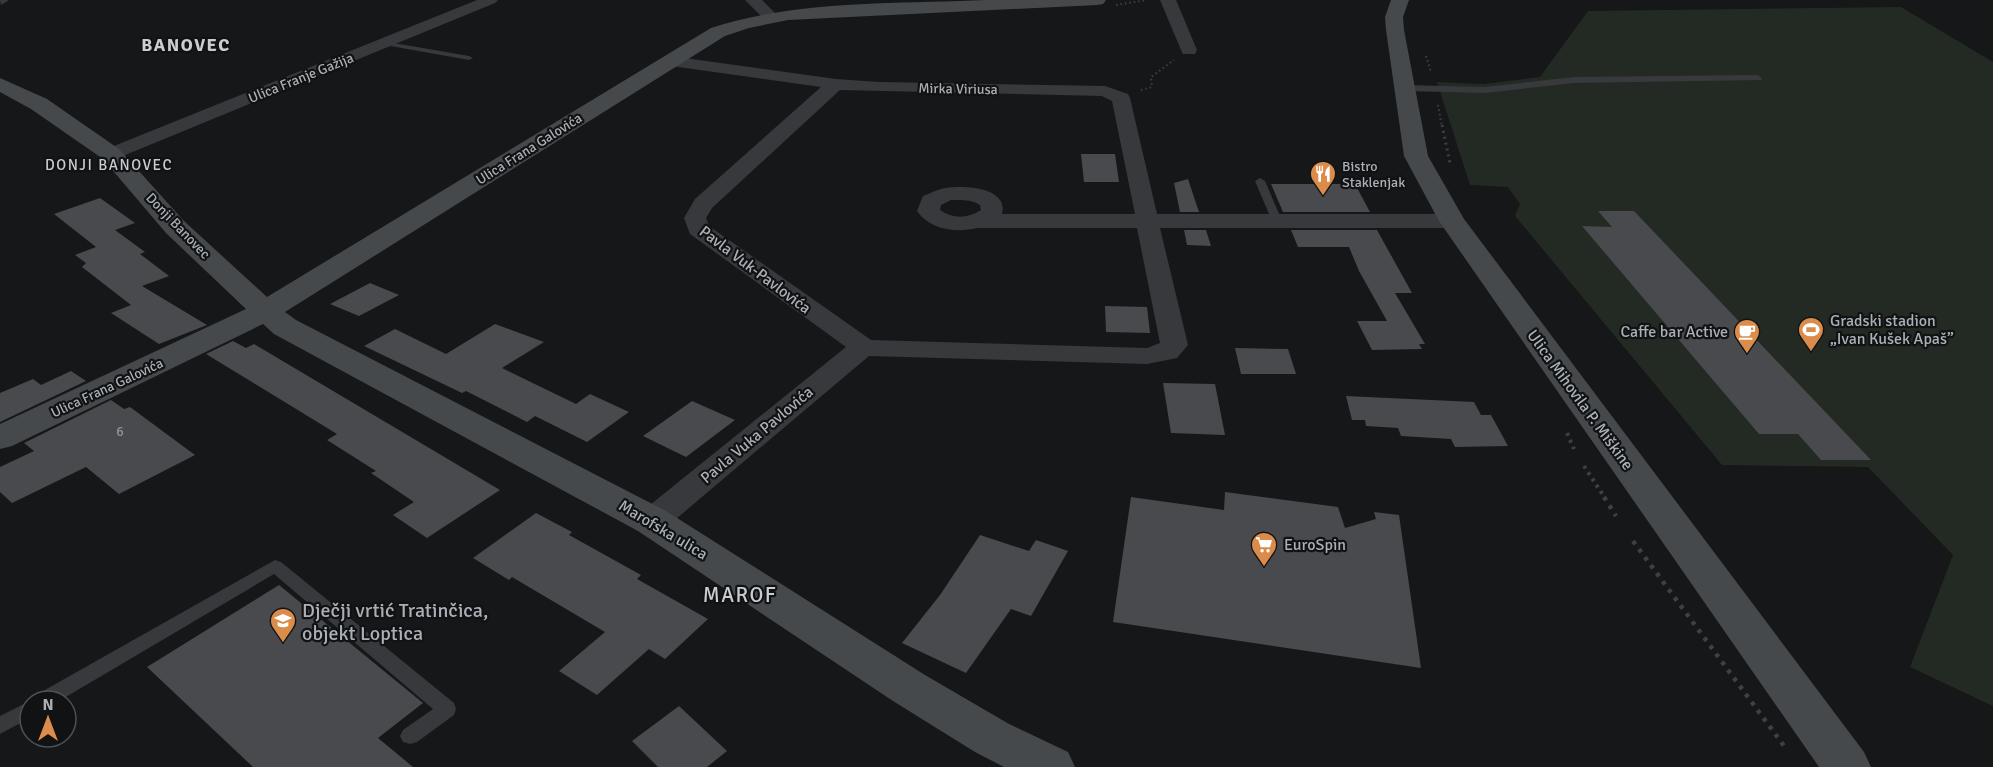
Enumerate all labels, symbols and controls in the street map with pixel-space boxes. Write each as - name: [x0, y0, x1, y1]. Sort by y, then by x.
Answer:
- district label: BANOVEC: [141, 34, 231, 56]
- street label: Ulica Franje Gažija: [246, 49, 356, 107]
- street label: Mirka Viriusa: [918, 80, 998, 98]
- street label: Ulica Frana Galovića: [473, 110, 585, 188]
- district label: DONJI BANOVEC: [45, 156, 173, 174]
- place label: Bistro Staklenjak: [1342, 158, 1405, 191]
- restaurant icon: Bistro Staklenjak: [1308, 159, 1338, 197]
- street label: Donji Banovec: [142, 190, 214, 263]
- street label: Pavla Vuk-Pavlovića: [695, 222, 815, 318]
- place label: Gradski stadion „Ivan Kušek Apaš”: [1830, 311, 1954, 349]
- sports icon: Gradski stadion „Ivan Kušek Apaš”: [1796, 315, 1826, 353]
- cafe icon: Caffe bar Active: [1732, 317, 1762, 355]
- place label: Caffe bar Active: [1621, 322, 1728, 342]
- street label: Ulica Mihovila P. Miškine: [1522, 326, 1638, 474]
- street label: Ulica Frana Galovića: [48, 355, 166, 421]
- street label: Pavla Vuka Pavlovića: [697, 382, 817, 488]
- house number: 6: [116, 423, 124, 440]
- street label: Marofska ulica: [615, 496, 711, 564]
- supermarket icon: EuroSpin: [1249, 530, 1279, 568]
- place label: EuroSpin: [1284, 535, 1346, 555]
- district label: MAROF: [703, 582, 777, 608]
- place label: Dječji vrtić Tratinčica, objekt Loptica: [302, 598, 488, 646]
- school or university icon: Dječji vrtić Tratinčica, objekt Loptica: [268, 606, 298, 644]
- north arrow: [18, 689, 78, 749]
- text: N: [42, 695, 54, 715]

